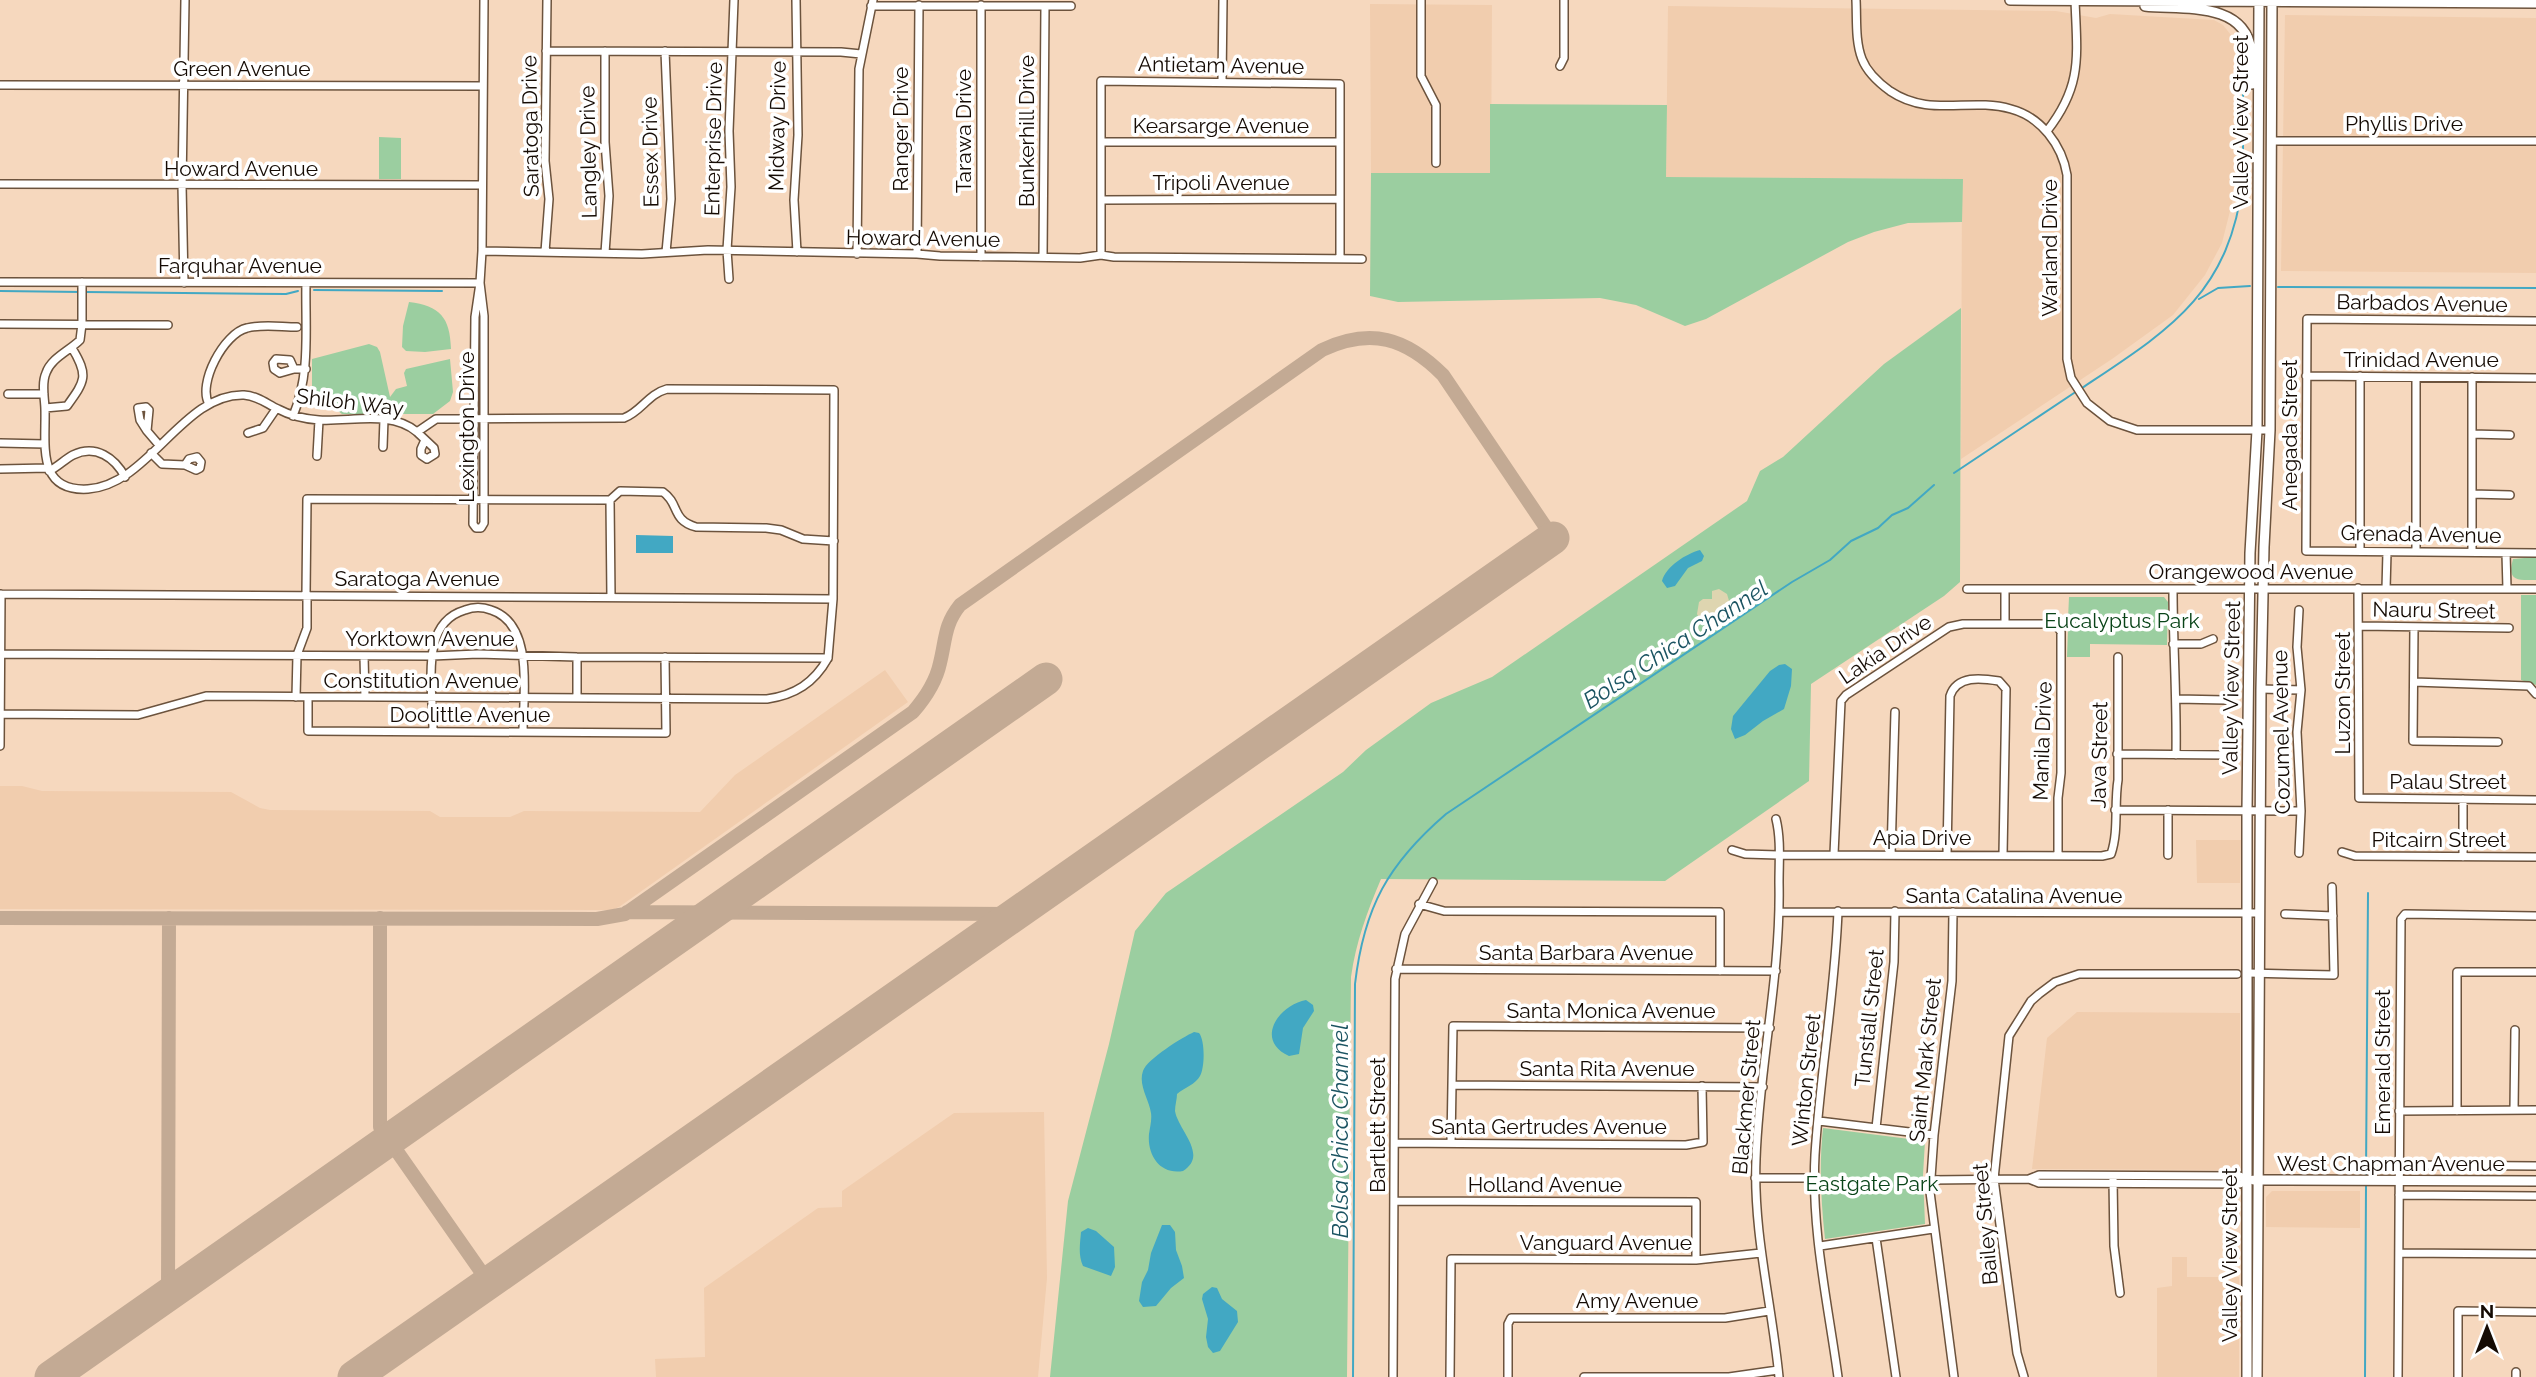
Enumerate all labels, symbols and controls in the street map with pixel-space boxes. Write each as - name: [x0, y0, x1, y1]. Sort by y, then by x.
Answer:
- street label: Valley View Street: [2228, 35, 2253, 209]
- street label: Antietam Avenue: [1138, 51, 1304, 79]
- street label: Saratoga Drive: [516, 55, 544, 197]
- street label: Bunkerhill Drive: [1014, 55, 1039, 207]
- street label: Green Avenue: [173, 56, 311, 81]
- street label: Midway Drive: [763, 61, 791, 191]
- street label: Enterprise Drive: [699, 62, 727, 216]
- street label: Ranger Drive: [888, 67, 913, 191]
- street label: Tarawa Drive: [951, 69, 976, 193]
- street label: Langley Drive: [574, 85, 602, 219]
- street label: Essex Drive: [637, 96, 663, 208]
- street label: Phyllis Drive: [2345, 111, 2463, 136]
- street label: Kearsarge Avenue: [1133, 113, 1309, 138]
- street label: Howard Avenue: [164, 156, 318, 181]
- street label: Tripoli Avenue: [1152, 170, 1290, 195]
- street label: Warland Drive: [2037, 179, 2062, 317]
- street label: Howard Avenue: [846, 224, 1000, 252]
- street label: Farquhar Avenue: [158, 253, 322, 278]
- street label: Barbados Avenue: [2336, 289, 2508, 317]
- street label: Trinidad Avenue: [2343, 347, 2499, 372]
- street label: Lexington Drive: [454, 351, 479, 503]
- street label: Anegada Street: [2277, 359, 2302, 511]
- street label: Shiloh Way: [295, 383, 405, 421]
- street label: Grenada Avenue: [2340, 520, 2502, 548]
- street label: Orangewood Avenue: [2149, 559, 2353, 584]
- street label: Saratoga Avenue: [334, 566, 500, 591]
- water label: Bolsa Chica Channel: [1578, 574, 1772, 714]
- street label: Nauru Street: [2372, 596, 2496, 624]
- street label: Valley View Street: [2217, 601, 2245, 775]
- park label: Eucalyptus Park: [2044, 608, 2200, 633]
- street label: Lakia Drive: [1834, 609, 1936, 689]
- street label: Yorktown Avenue: [345, 626, 515, 651]
- street label: Luzon Street: [2330, 631, 2355, 755]
- street label: Cozumel Avenue: [2267, 650, 2295, 814]
- street label: Constitution Avenue: [323, 668, 519, 693]
- street label: Manila Drive: [2027, 681, 2057, 801]
- street label: Java Street: [2086, 701, 2112, 809]
- street label: Doolittle Avenue: [390, 702, 550, 727]
- street label: Palau Street: [2389, 769, 2507, 794]
- street label: Apia Drive: [1873, 825, 1971, 850]
- street label: Pitcairn Street: [2371, 827, 2507, 852]
- street label: Santa Catalina Avenue: [1906, 883, 2122, 908]
- street label: Santa Barbara Avenue: [1479, 940, 1693, 965]
- street label: Tunstall Street: [1849, 948, 1889, 1088]
- street label: Saint Mark Street: [1904, 977, 1946, 1143]
- street label: Emerald Street: [2370, 989, 2395, 1135]
- street label: Santa Monica Avenue: [1506, 998, 1716, 1023]
- street label: Winton Street: [1787, 1012, 1825, 1148]
- street label: Blackmer Street: [1727, 1018, 1765, 1176]
- water label: Bolsa Chica Channel: [1326, 1024, 1353, 1238]
- street label: Santa Rita Avenue: [1519, 1056, 1695, 1081]
- street label: Bartlett Street: [1365, 1057, 1390, 1193]
- street label: Santa Gertrudes Avenue: [1431, 1114, 1667, 1139]
- street label: West Chapman Avenue: [2277, 1151, 2505, 1176]
- street label: Bailey Street: [1967, 1162, 2003, 1286]
- street label: Valley View Street: [2217, 1168, 2242, 1342]
- park label: Eastgate Park: [1806, 1171, 1938, 1196]
- street label: Holland Avenue: [1468, 1172, 1622, 1197]
- street label: Vanguard Avenue: [1520, 1230, 1692, 1255]
- street label: Amy Avenue: [1576, 1288, 1698, 1313]
- north arrow: [2452, 1293, 2522, 1363]
- text: N: [2480, 1300, 2494, 1322]

